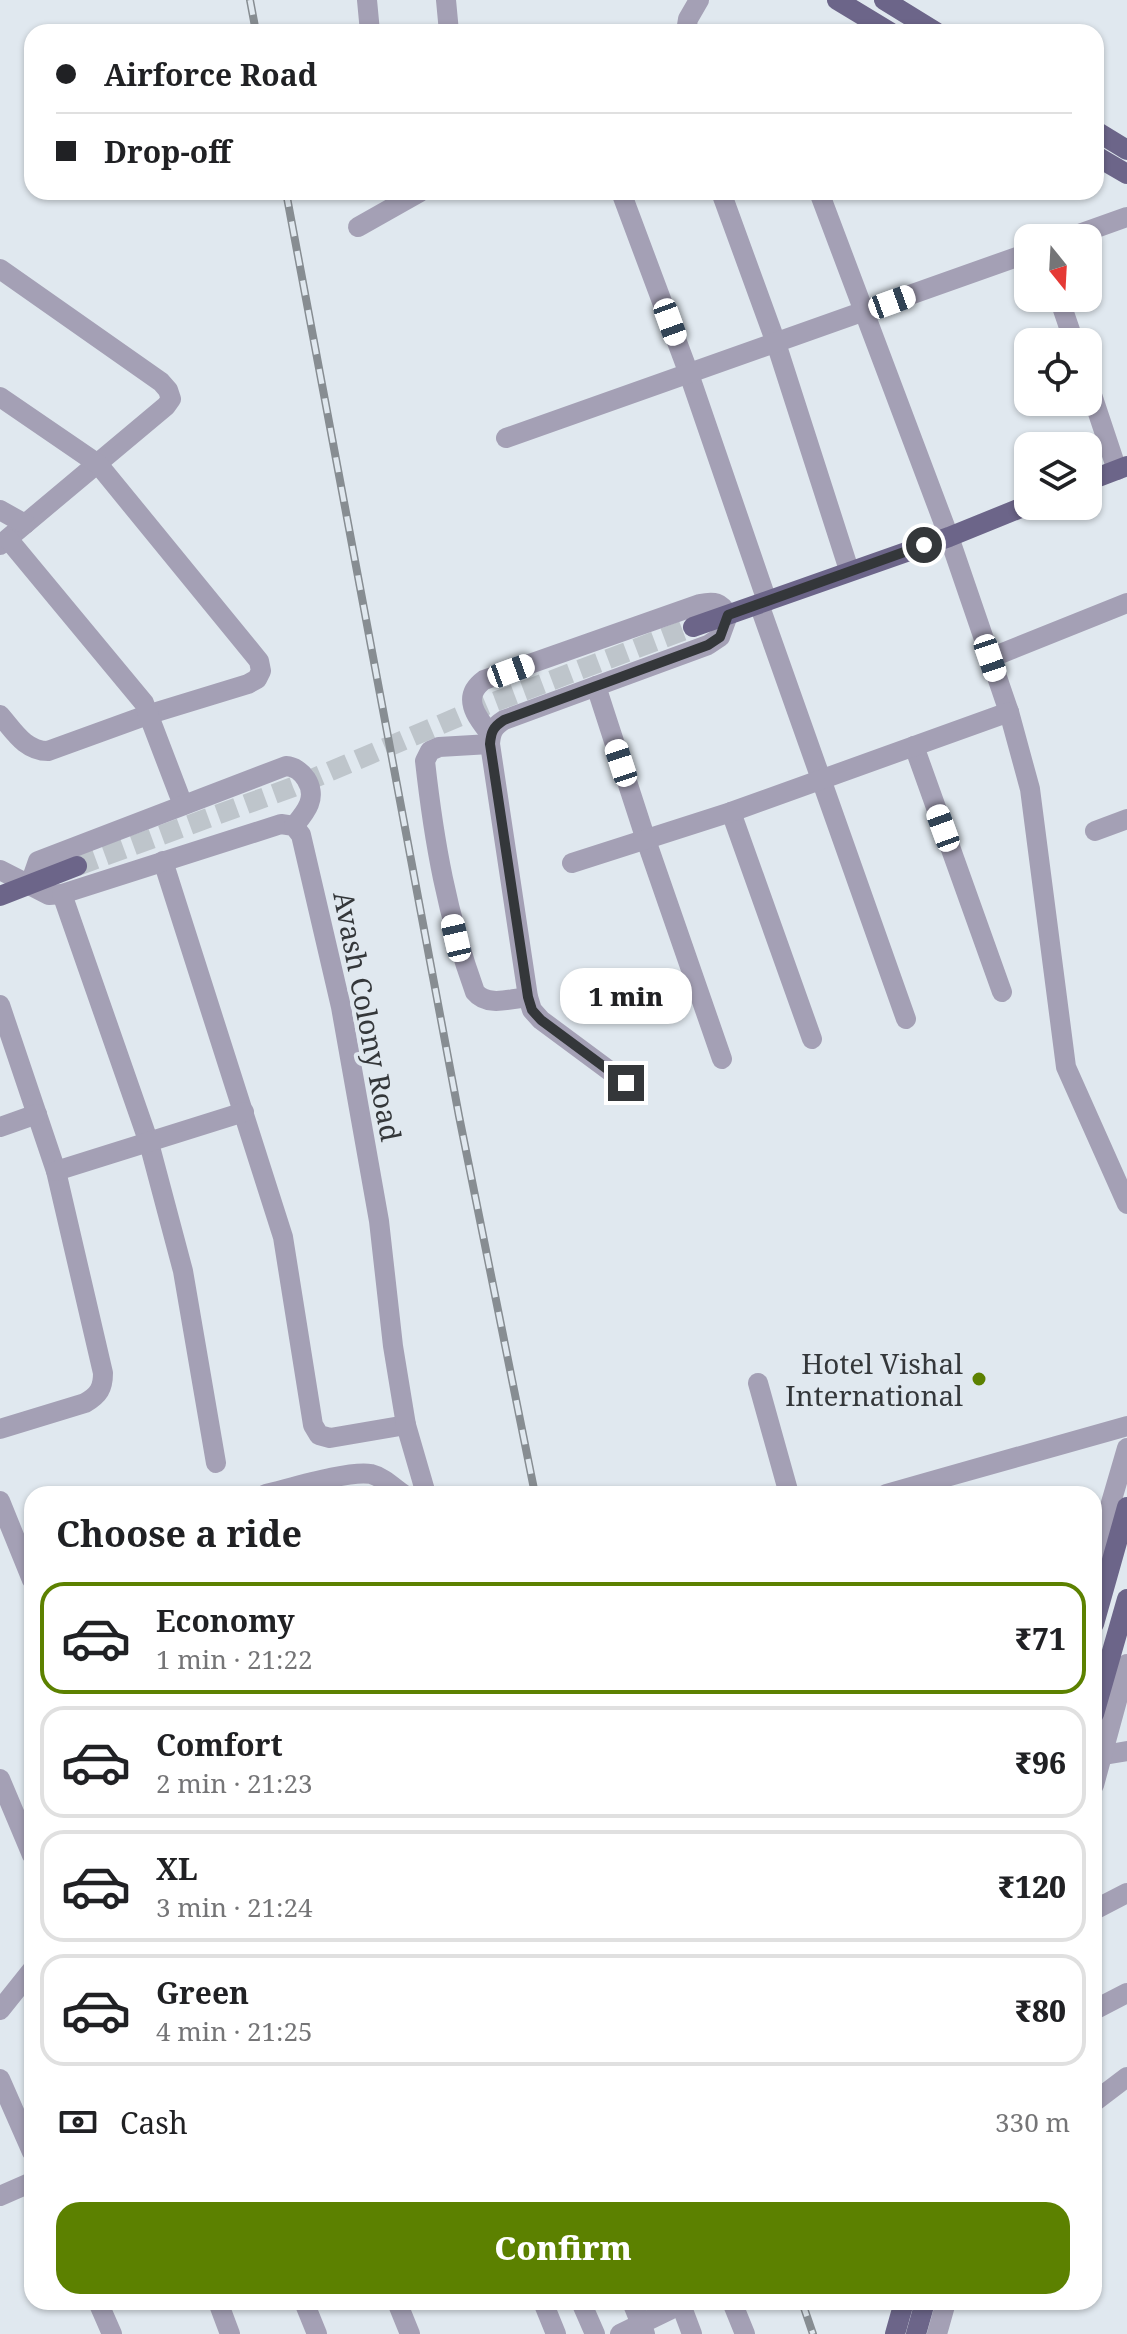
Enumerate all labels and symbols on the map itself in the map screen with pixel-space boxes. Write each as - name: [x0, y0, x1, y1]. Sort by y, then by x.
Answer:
- north arrow: [1014, 224, 1102, 312]
- car: [865, 283, 919, 321]
- car: [651, 295, 689, 349]
- route start: [906, 527, 942, 563]
- car: [971, 631, 1009, 685]
- car: [484, 652, 538, 690]
- car: [602, 736, 640, 790]
- car: [924, 801, 962, 855]
- street label: Avash Colony Road: [325, 888, 411, 1144]
- car: [439, 912, 473, 964]
- callout: 1 min: [560, 967, 692, 1023]
- route end: [608, 1065, 644, 1101]
- place label: Hotel Vishal International: [785, 1344, 963, 1414]
- marker: Hotel Vishal International: [970, 1370, 988, 1388]

